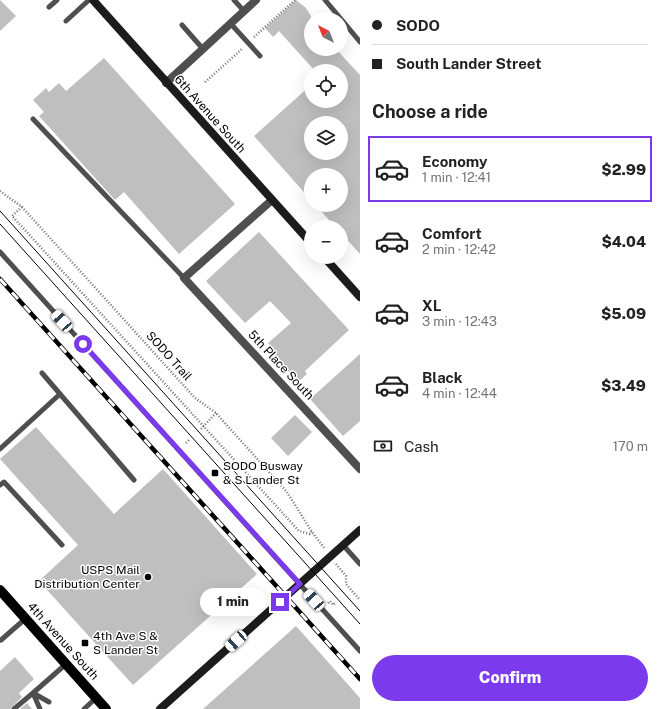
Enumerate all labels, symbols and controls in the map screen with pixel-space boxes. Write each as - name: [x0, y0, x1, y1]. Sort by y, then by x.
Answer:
- north arrow: [304, 12, 348, 56]
- map controls: [304, 12, 348, 264]
- text: SODO: [396, 17, 440, 34]
- text: South Lander Street: [396, 55, 541, 72]
- button: locate: [304, 64, 348, 108]
- street label: 6th Avenue South: [172, 72, 249, 156]
- text: Choose a ride: [372, 101, 488, 122]
- button: layers: [304, 116, 348, 160]
- icon: car: [374, 151, 410, 187]
- text: Economy: [422, 153, 487, 170]
- text: $2.99: [601, 161, 646, 178]
- button: +: [304, 168, 348, 212]
- text: 1 min · 12:41: [422, 170, 491, 185]
- button: −: [304, 220, 348, 264]
- icon: car: [374, 223, 410, 259]
- text: Comfort: [422, 225, 482, 242]
- text: $4.04: [601, 233, 646, 250]
- text: 2 min · 12:42: [422, 242, 496, 257]
- icon: car: [374, 295, 410, 331]
- text: XL: [422, 297, 441, 314]
- text: $5.09: [601, 305, 646, 322]
- car: [50, 308, 74, 334]
- text: 3 min · 12:43: [422, 314, 497, 329]
- street label: 5th Place South: [245, 327, 317, 403]
- street label: SODO Trail: [143, 329, 195, 384]
- route start: [74, 335, 92, 353]
- icon: car: [374, 367, 410, 403]
- text: Black: [422, 369, 462, 386]
- text: $3.49: [601, 377, 646, 394]
- text: 4 min · 12:44: [422, 386, 497, 401]
- icon: cash: [372, 435, 394, 457]
- text: Cash: [404, 438, 439, 455]
- text: 170 m: [613, 439, 648, 454]
- place label: SODO Busway & S Lander St: [223, 459, 303, 487]
- marker: SODO Busway & S Lander St: [210, 468, 220, 478]
- place label: USPS Mail Distribution Center: [34, 563, 140, 591]
- marker: USPS Mail Distribution Center: [143, 572, 153, 582]
- car: [302, 587, 326, 613]
- callout: 1 min: [200, 588, 266, 616]
- route end: [271, 593, 289, 611]
- text: 1 min: [217, 594, 249, 609]
- street label: 4th Avenue South: [25, 599, 102, 683]
- place label: 4th Ave S & S Lander St: [93, 629, 159, 657]
- car: [223, 629, 249, 653]
- marker: 4th Ave S & S Lander St: [80, 638, 90, 648]
- button: Confirm: [372, 655, 648, 701]

